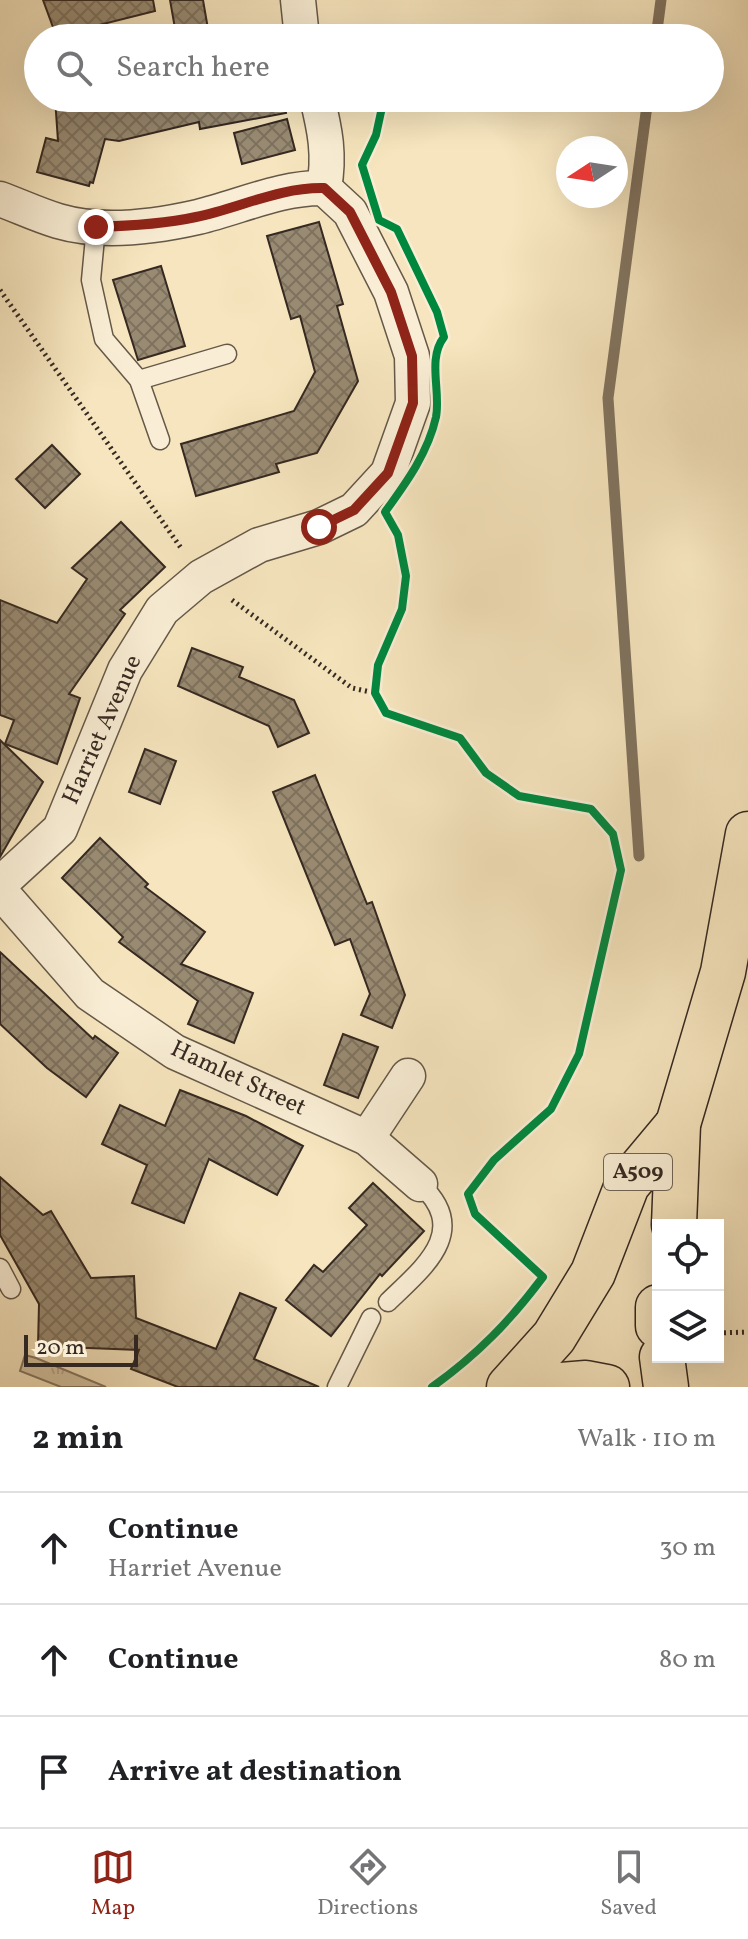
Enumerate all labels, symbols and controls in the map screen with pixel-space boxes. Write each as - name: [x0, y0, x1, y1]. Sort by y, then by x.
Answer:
- search box: [24, 24, 724, 112]
- icon: search: [52, 46, 96, 90]
- text: Search here: [116, 47, 270, 89]
- north arrow: [556, 136, 628, 208]
- route end: [78, 209, 114, 245]
- route start: [301, 509, 337, 545]
- street label: Harriet Avenue: [55, 650, 151, 810]
- street label: Hamlet Street: [165, 1033, 311, 1125]
- road number: A509: [604, 1154, 672, 1190]
- map controls: [652, 1219, 724, 1363]
- button: locate: [652, 1219, 724, 1291]
- button: layers: [652, 1291, 724, 1363]
- scale bar: [24, 1331, 138, 1367]
- text: 20 m: [36, 1333, 85, 1364]
- text: 2 min: [32, 1416, 124, 1463]
- text: Walk · 110 m: [577, 1421, 716, 1457]
- text: Continue: [108, 1509, 239, 1551]
- icon: ahead: [32, 1526, 76, 1570]
- text: 30 m: [659, 1530, 716, 1566]
- text: Harriet Avenue: [108, 1551, 282, 1587]
- icon: ahead: [32, 1638, 76, 1682]
- text: Continue: [108, 1639, 239, 1681]
- text: 80 m: [659, 1642, 716, 1678]
- icon: arrive: [32, 1750, 76, 1794]
- text: Arrive at destination: [108, 1751, 402, 1793]
- tab: Map: [91, 1845, 135, 1924]
- tab: Directions: [317, 1845, 418, 1924]
- tab: Saved: [600, 1845, 657, 1924]

